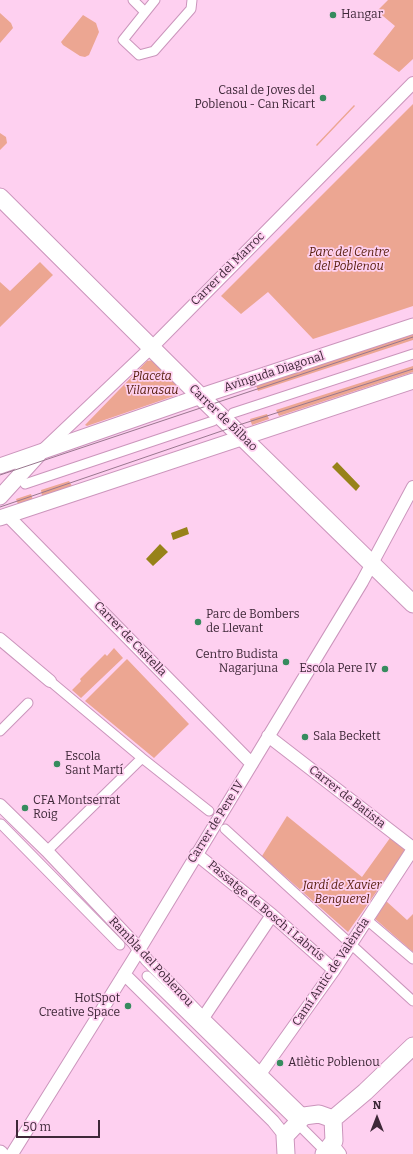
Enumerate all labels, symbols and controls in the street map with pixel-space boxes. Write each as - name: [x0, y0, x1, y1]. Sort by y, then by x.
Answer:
- place label: Hangar: [341, 8, 383, 22]
- marker: Hangar: [328, 10, 338, 20]
- place label: Casal de Joves del Poblenou - Can Ricart: [194, 84, 315, 112]
- marker: Casal de Joves del Poblenou - Can Ricart: [318, 93, 328, 103]
- street label: Carrer del Marroc: [188, 229, 268, 309]
- park label: Parc del Centre del Poblenou: [309, 246, 389, 274]
- street label: Avinguda Diagonal: [222, 349, 326, 395]
- park label: Placeta Vilarasau: [126, 370, 178, 398]
- street label: Carrer de Bilbao: [186, 382, 260, 454]
- street label: Carrer de Castella: [91, 599, 169, 679]
- place label: Parc de Bombers de Llevant: [206, 608, 299, 636]
- marker: Parc de Bombers de Llevant: [193, 617, 203, 627]
- place label: Centro Budista Nagarjuna: [196, 648, 278, 676]
- marker: Centro Budista Nagarjuna: [281, 657, 291, 667]
- place label: Escola Pere IV: [299, 662, 377, 676]
- marker: Escola Pere IV: [380, 664, 390, 674]
- place label: Sala Beckett: [313, 730, 380, 744]
- marker: Sala Beckett: [300, 732, 310, 742]
- place label: Escola Sant Martí: [65, 750, 123, 778]
- marker: Escola Sant Martí: [52, 759, 62, 769]
- street label: Carrer de Batista: [306, 763, 388, 831]
- street label: Carrer de Pere IV: [185, 778, 247, 866]
- place label: CFA Montserrat Roig: [33, 794, 120, 822]
- marker: CFA Montserrat Roig: [20, 803, 30, 813]
- street label: Passatge de Bosch i Labrús: [205, 858, 327, 964]
- park label: Jardí de Xavier Benguerel: [303, 879, 381, 907]
- street label: Rambla del Poblenou: [106, 914, 196, 1010]
- street label: Camí Antic de València: [289, 915, 373, 1029]
- place label: HotSpot Creative Space: [39, 992, 120, 1020]
- marker: HotSpot Creative Space: [123, 1001, 133, 1011]
- place label: Atlètic Poblenou: [288, 1056, 380, 1070]
- marker: Atlètic Poblenou: [275, 1058, 285, 1068]
- north arrow: [357, 1098, 397, 1138]
- text: N: [373, 1099, 381, 1112]
- scale bar: [18, 1112, 102, 1138]
- text: 50 m: [23, 1120, 51, 1134]

